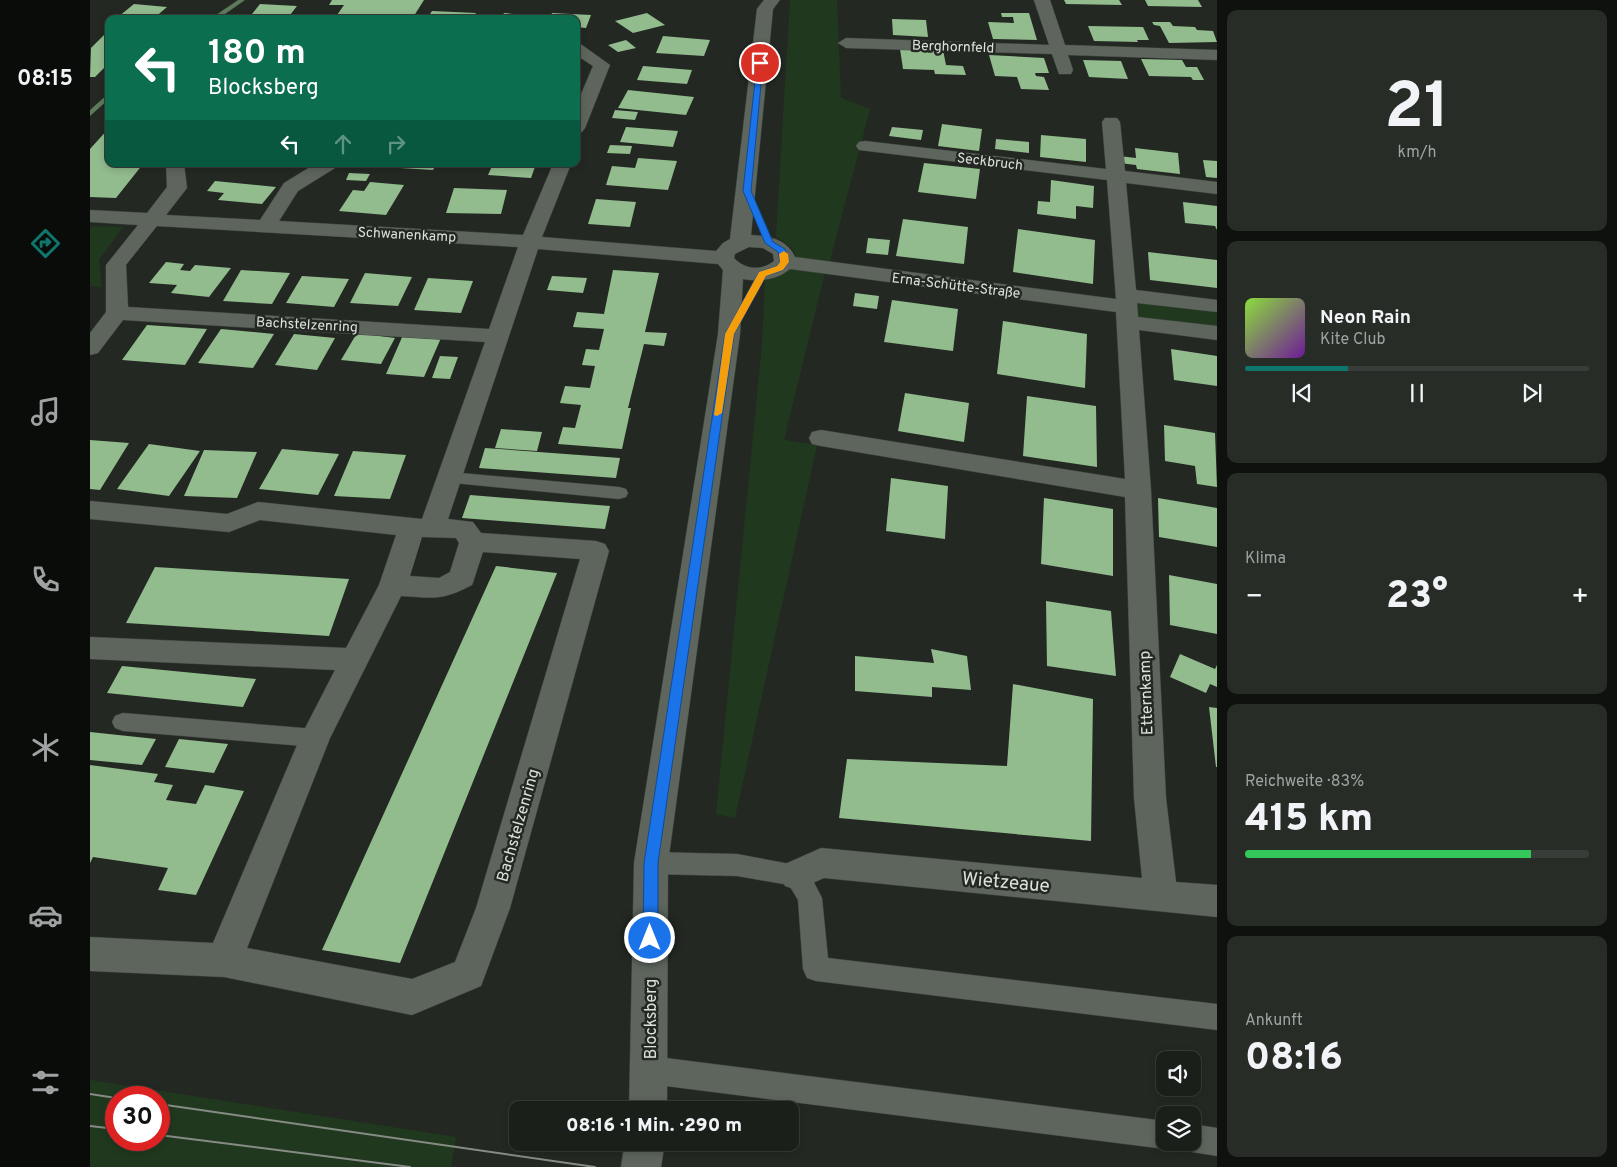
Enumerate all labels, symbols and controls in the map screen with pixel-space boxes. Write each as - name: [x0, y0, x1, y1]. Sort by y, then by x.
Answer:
- text: 180 m: [208, 32, 306, 76]
- icon: left: [125, 35, 190, 100]
- street label: Berghornfeld: [911, 38, 994, 57]
- pin: [739, 42, 781, 84]
- icon: arrive: [746, 49, 774, 77]
- text: 08:15: [17, 66, 73, 93]
- text: 21: [1384, 69, 1450, 151]
- text: Blocksberg: [208, 75, 319, 102]
- icon: left: [276, 130, 304, 158]
- icon: ahead: [329, 130, 357, 158]
- icon: right: [382, 130, 410, 158]
- text: km/h: [1398, 143, 1436, 163]
- street label: Seckbruch: [956, 150, 1024, 175]
- street label: Schwanenkamp: [357, 224, 457, 247]
- icon: directions: [28, 226, 63, 261]
- street label: Erna-Schütte-Straße: [891, 270, 1021, 303]
- text: Neon Rain: [1320, 306, 1411, 330]
- street label: Bachstelzenring: [255, 314, 358, 337]
- text: Kite Club: [1320, 330, 1385, 350]
- icon: previous: [1288, 379, 1316, 407]
- icon: pause: [1403, 379, 1431, 407]
- icon: next: [1518, 379, 1546, 407]
- icon: music: [28, 394, 63, 429]
- text: Klima: [1245, 549, 1286, 569]
- icon: phone: [28, 562, 63, 597]
- text: 23°: [1386, 573, 1448, 622]
- text: −: [1245, 580, 1263, 616]
- text: +: [1571, 580, 1589, 616]
- street label: Etternkamp: [1136, 650, 1158, 736]
- icon: climate: [28, 730, 63, 765]
- street label: Bachstelzenring: [493, 767, 545, 884]
- text: Reichweite · 83%: [1245, 772, 1364, 792]
- text: 415 km: [1245, 796, 1373, 845]
- street label: Wietzeaue: [961, 867, 1051, 899]
- icon: car: [28, 898, 63, 933]
- position arrow: [623, 911, 675, 963]
- street label: Blocksberg: [642, 979, 662, 1059]
- text: Ankunft: [1245, 1011, 1303, 1031]
- text: 08:16: [1245, 1035, 1343, 1084]
- map controls: [1156, 1051, 1201, 1151]
- button: sound: [1156, 1051, 1201, 1096]
- icon: filters: [28, 1065, 63, 1100]
- speed limit sign: 30: [105, 1086, 170, 1151]
- button: layers: [1156, 1106, 1201, 1151]
- text: 08:16 · 1 Min. · 290 m: [566, 1114, 742, 1138]

